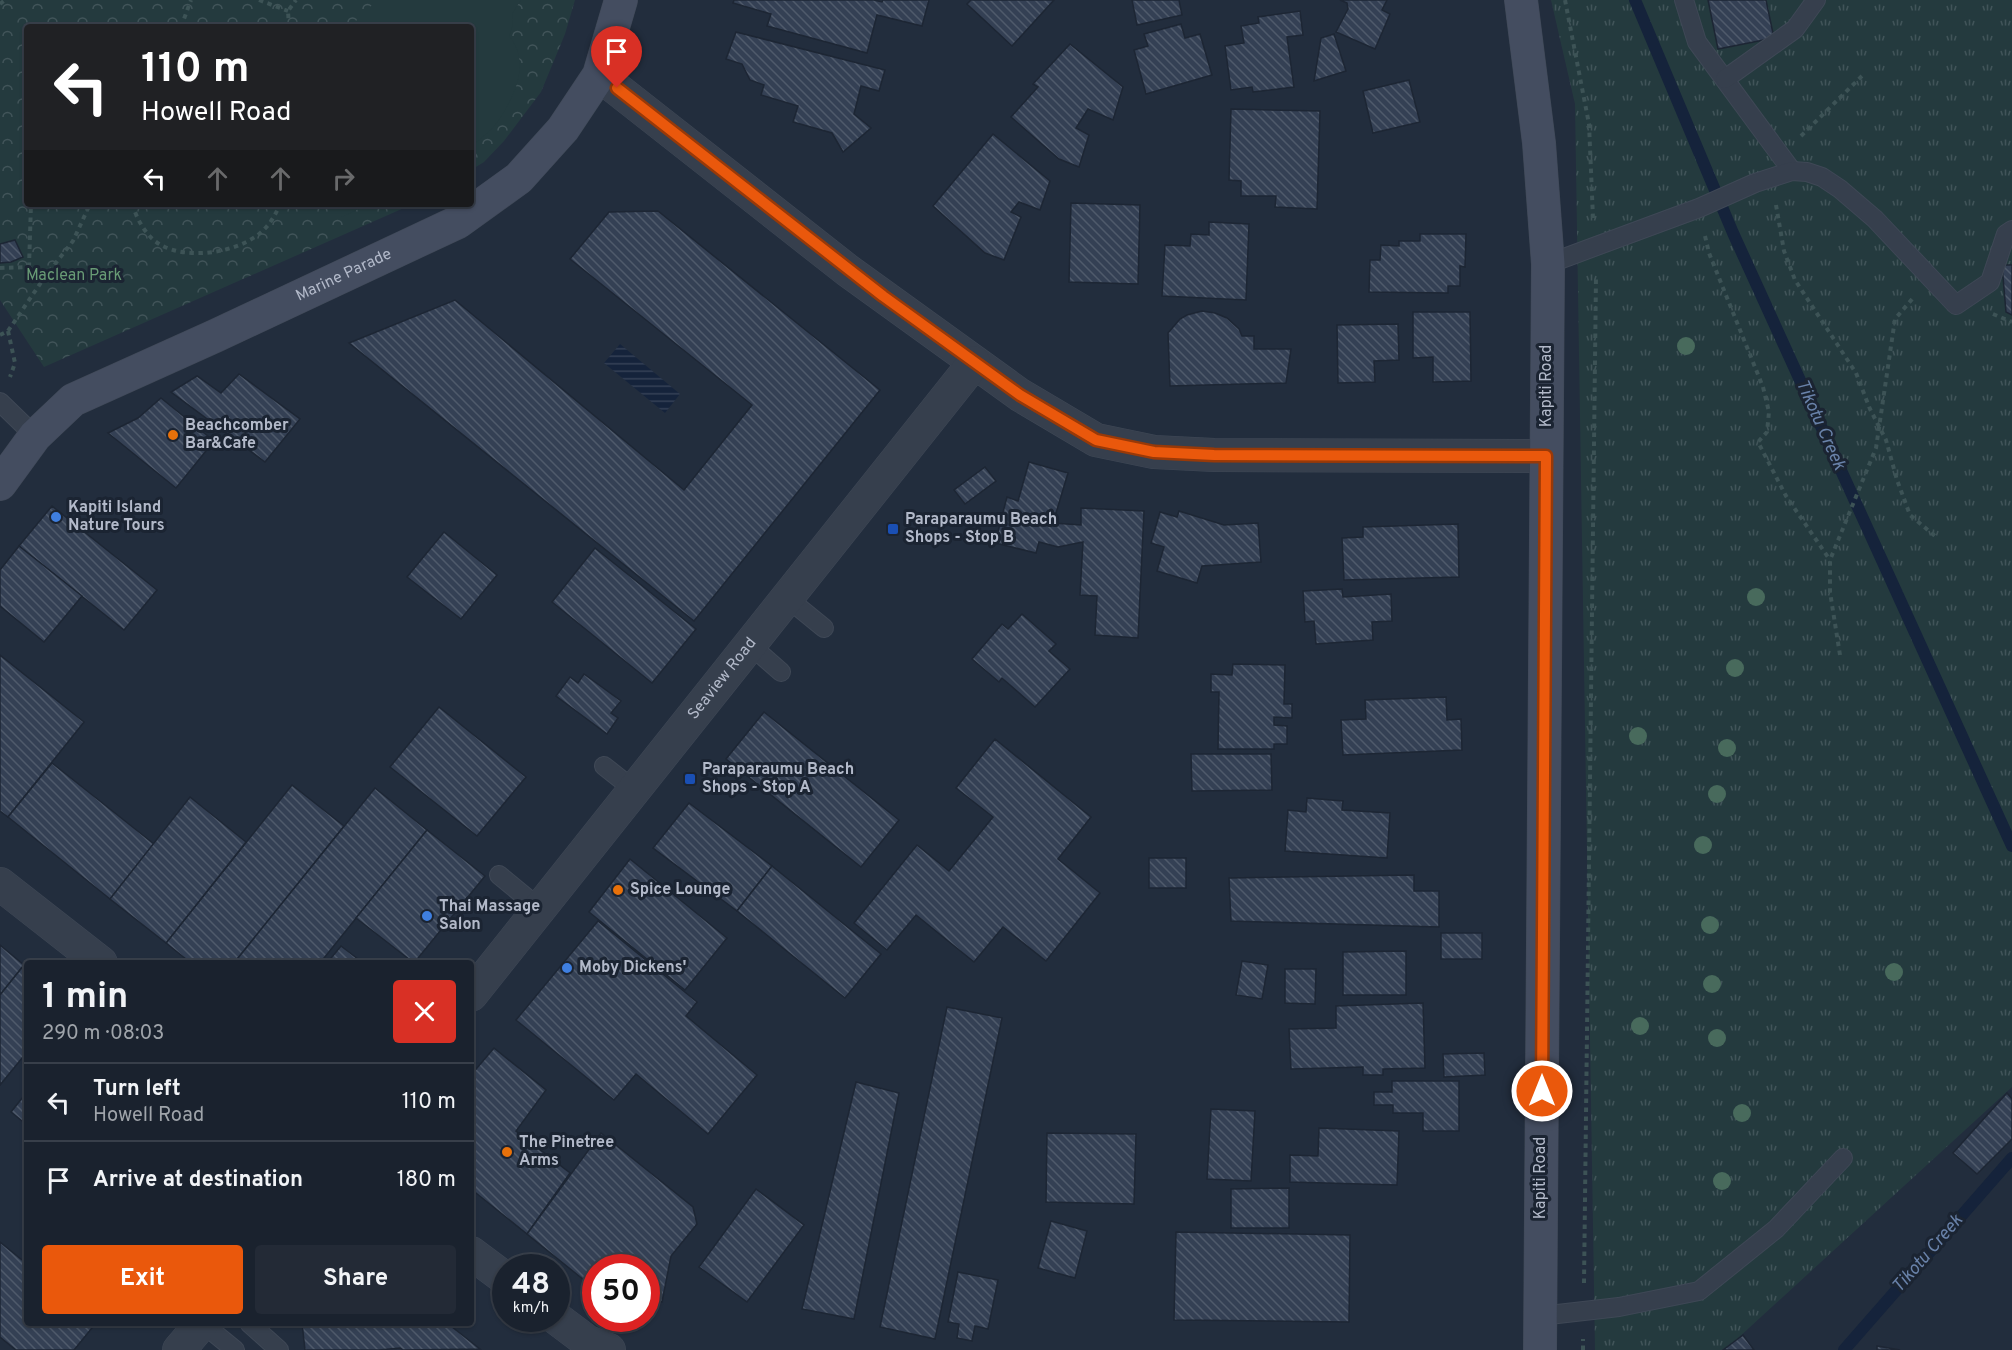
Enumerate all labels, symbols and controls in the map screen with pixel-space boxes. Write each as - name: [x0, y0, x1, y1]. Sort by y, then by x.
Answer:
- pin: [591, 26, 642, 88]
- icon: arrive: [600, 35, 633, 68]
- text: 110 m: [141, 44, 250, 97]
- icon: left: [42, 48, 120, 126]
- text: Howell Road: [141, 96, 291, 130]
- icon: left: [138, 162, 171, 195]
- icon: ahead: [201, 162, 234, 195]
- icon: ahead: [264, 162, 297, 195]
- icon: right: [327, 162, 360, 195]
- street label: Marine Parade: [293, 244, 395, 306]
- park label: Maclean Park: [26, 266, 122, 286]
- street label: Kapiti Road: [1537, 345, 1557, 427]
- water label: Tikotu Creek: [1790, 376, 1851, 475]
- place label: Beachcomber Bar&Cafe: [185, 416, 289, 454]
- marker: Beachcomber Bar&Cafe: [166, 428, 180, 442]
- place label: Kapiti Island Nature Tours: [68, 498, 165, 536]
- marker: Kapiti Island Nature Tours: [49, 510, 63, 524]
- place label: Paraparaumu Beach Shops - Stop B: [905, 510, 1057, 548]
- marker: Paraparaumu Beach Shops - Stop B: [886, 522, 900, 536]
- street label: Seaview Road: [684, 634, 761, 724]
- place label: Paraparaumu Beach Shops - Stop A: [702, 760, 854, 798]
- marker: Paraparaumu Beach Shops - Stop A: [683, 772, 697, 786]
- place label: Spice Lounge: [630, 880, 730, 900]
- marker: Spice Lounge: [611, 883, 625, 897]
- place label: Thai Massage Salon: [439, 897, 540, 935]
- marker: Thai Massage Salon: [420, 909, 434, 923]
- place label: Moby Dickens': [579, 958, 687, 978]
- marker: Moby Dickens': [560, 961, 574, 975]
- text: 1 min: [42, 975, 128, 1021]
- button: close: [393, 980, 456, 1043]
- text: 290 m · 08:03: [42, 1021, 164, 1047]
- position arrow: [1510, 1059, 1574, 1123]
- text: Turn left: [93, 1076, 181, 1103]
- icon: left: [42, 1086, 75, 1119]
- text: 110 m: [402, 1089, 456, 1116]
- text: Howell Road: [93, 1103, 204, 1129]
- place label: The Pinetree Arms: [519, 1133, 614, 1171]
- street label: Kapiti Road: [1531, 1137, 1551, 1219]
- marker: The Pinetree Arms: [500, 1145, 514, 1159]
- icon: arrive: [42, 1164, 75, 1197]
- text: Arrive at destination: [93, 1167, 303, 1194]
- text: 180 m: [397, 1167, 456, 1194]
- water label: Tikotu Creek: [1888, 1209, 1969, 1298]
- button: Exit: [42, 1245, 243, 1314]
- button: Share: [255, 1245, 456, 1314]
- speed limit sign: 50: [582, 1254, 660, 1332]
- text: 48: [512, 1267, 550, 1304]
- text: km/h: [513, 1299, 549, 1318]

